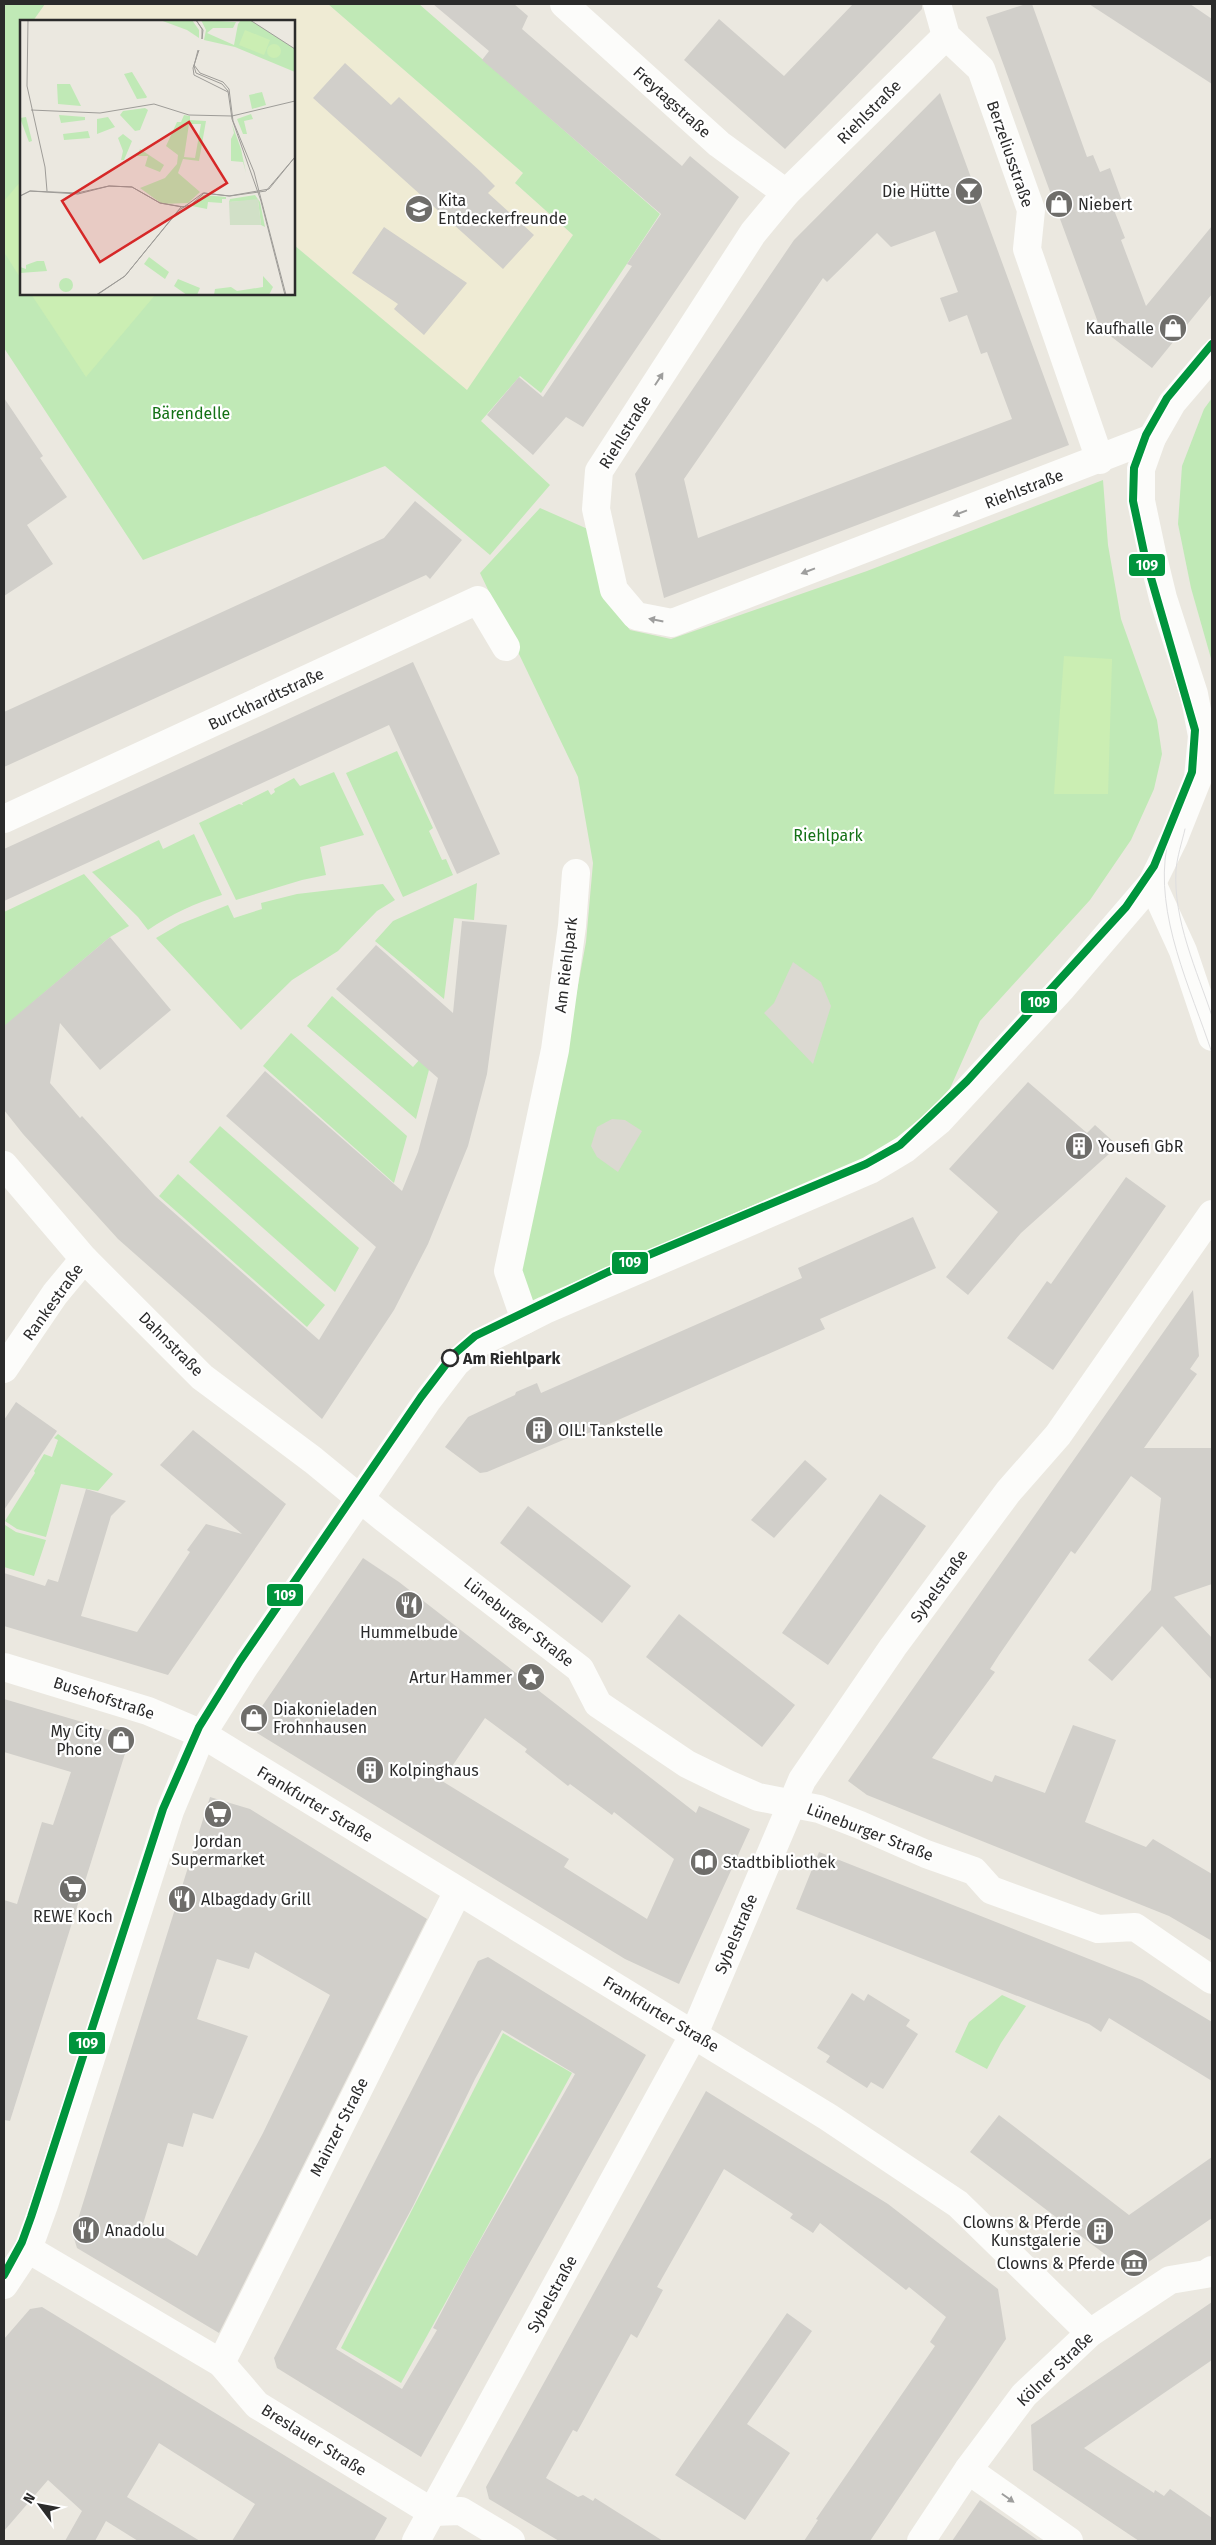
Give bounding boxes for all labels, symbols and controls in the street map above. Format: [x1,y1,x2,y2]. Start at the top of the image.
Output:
inset map [20,20,295,295]
street label: Freytagstraße [629,62,715,142]
street label: Riehlstraße [833,76,905,148]
street label: Berzeliusstraße [983,98,1037,210]
bar icon: Die Hütte [954,176,984,206]
place label: Die Hütte [882,182,950,201]
shop icon: Niebert [1044,189,1074,219]
place label: Kita Entdeckerfreunde [438,191,567,228]
school or university icon: Kita Entdeckerfreunde [404,194,434,224]
place label: Niebert [1078,195,1133,214]
shop icon: Kaufhalle [1158,313,1188,343]
place label: Kaufhalle [1085,319,1154,338]
one-way arrow [654,372,664,385]
street label: Riehlstraße [595,392,655,472]
park label: Bärendelle [152,404,230,423]
street label: Riehlstraße [982,465,1066,513]
one-way arrow [953,510,968,517]
line badge: 109 [1128,553,1166,577]
text: 109 [1136,557,1158,574]
one-way arrow [801,568,816,575]
one-way arrow [647,615,663,623]
street label: Burckhardtstraße [205,664,327,734]
park label: Riehlpark [793,826,863,845]
street label: Am Riehlpark [551,915,581,1014]
line badge: 109 [1020,990,1058,1014]
text: 109 [1028,994,1050,1011]
building icon: Yousefi GbR [1064,1131,1094,1161]
place label: Yousefi GbR [1098,1137,1184,1156]
line badge: 109 [611,1251,649,1275]
text: 109 [619,1254,641,1271]
street label: Rankestraße [19,1260,87,1344]
street label: Dahnstraße [135,1308,207,1380]
marker: Am Riehlpark [441,1349,459,1367]
place label: Am Riehlpark [462,1349,561,1368]
building icon: OIL! Tankstelle [524,1415,554,1445]
place label: OIL! Tankstelle [558,1421,663,1440]
street label: Sybelstraße [906,1546,972,1626]
street label: Lüneburger Straße [460,1573,578,1671]
line badge: 109 [266,1583,304,1607]
text: 109 [274,1587,296,1604]
restaurant icon: Hummelbude [394,1590,424,1620]
place label: Hummelbude [360,1623,458,1642]
place icon: Artur Hammer [516,1662,546,1692]
place label: Artur Hammer [409,1668,513,1687]
street label: Busehofstraße [51,1673,157,1723]
place label: Diakonieladen Frohnhausen [273,1700,378,1737]
shop icon: Diakonieladen Frohnhausen [239,1703,269,1733]
place label: My City Phone [50,1722,102,1759]
shop icon: My City Phone [106,1725,136,1755]
building icon: Kolpinghaus [355,1755,385,1785]
place label: Kolpinghaus [389,1761,479,1780]
street label: Frankfurter Straße [254,1762,376,1846]
supermarket icon: Jordan Supermarket [203,1799,233,1829]
street label: Lüneburger Straße [804,1799,936,1865]
place label: Jordan Supermarket [171,1832,265,1869]
library icon: Stadtbibliothek [689,1847,719,1877]
place label: Stadtbibliothek [723,1853,836,1872]
supermarket icon: REWE Koch [58,1874,88,1904]
restaurant icon: Albagdady Grill [167,1884,197,1914]
place label: Albagdady Grill [201,1890,311,1909]
street label: Sybelstraße [711,1891,761,1977]
place label: REWE Koch [33,1907,113,1926]
street label: Frankfurter Straße [600,1972,722,2056]
line badge: 109 [68,2031,106,2055]
text: 109 [76,2035,98,2052]
street label: Mainzer Straße [306,2075,372,2179]
place label: Clowns & Pferde Kunstgalerie [963,2213,1081,2250]
restaurant icon: Anadolu [71,2215,101,2245]
building icon: Clowns & Pferde Kunstgalerie [1085,2216,1115,2246]
place label: Anadolu [105,2221,165,2240]
museum icon: Clowns & Pferde [1119,2248,1149,2278]
street label: Sybelstraße [523,2252,581,2336]
place label: Clowns & Pferde [997,2254,1115,2273]
street label: Kölner Straße [1013,2328,1097,2410]
street label: Breslauer Straße [258,2400,370,2480]
north arrow [15,2480,65,2530]
text: N [20,2490,39,2507]
one-way arrow [1001,2493,1014,2503]

